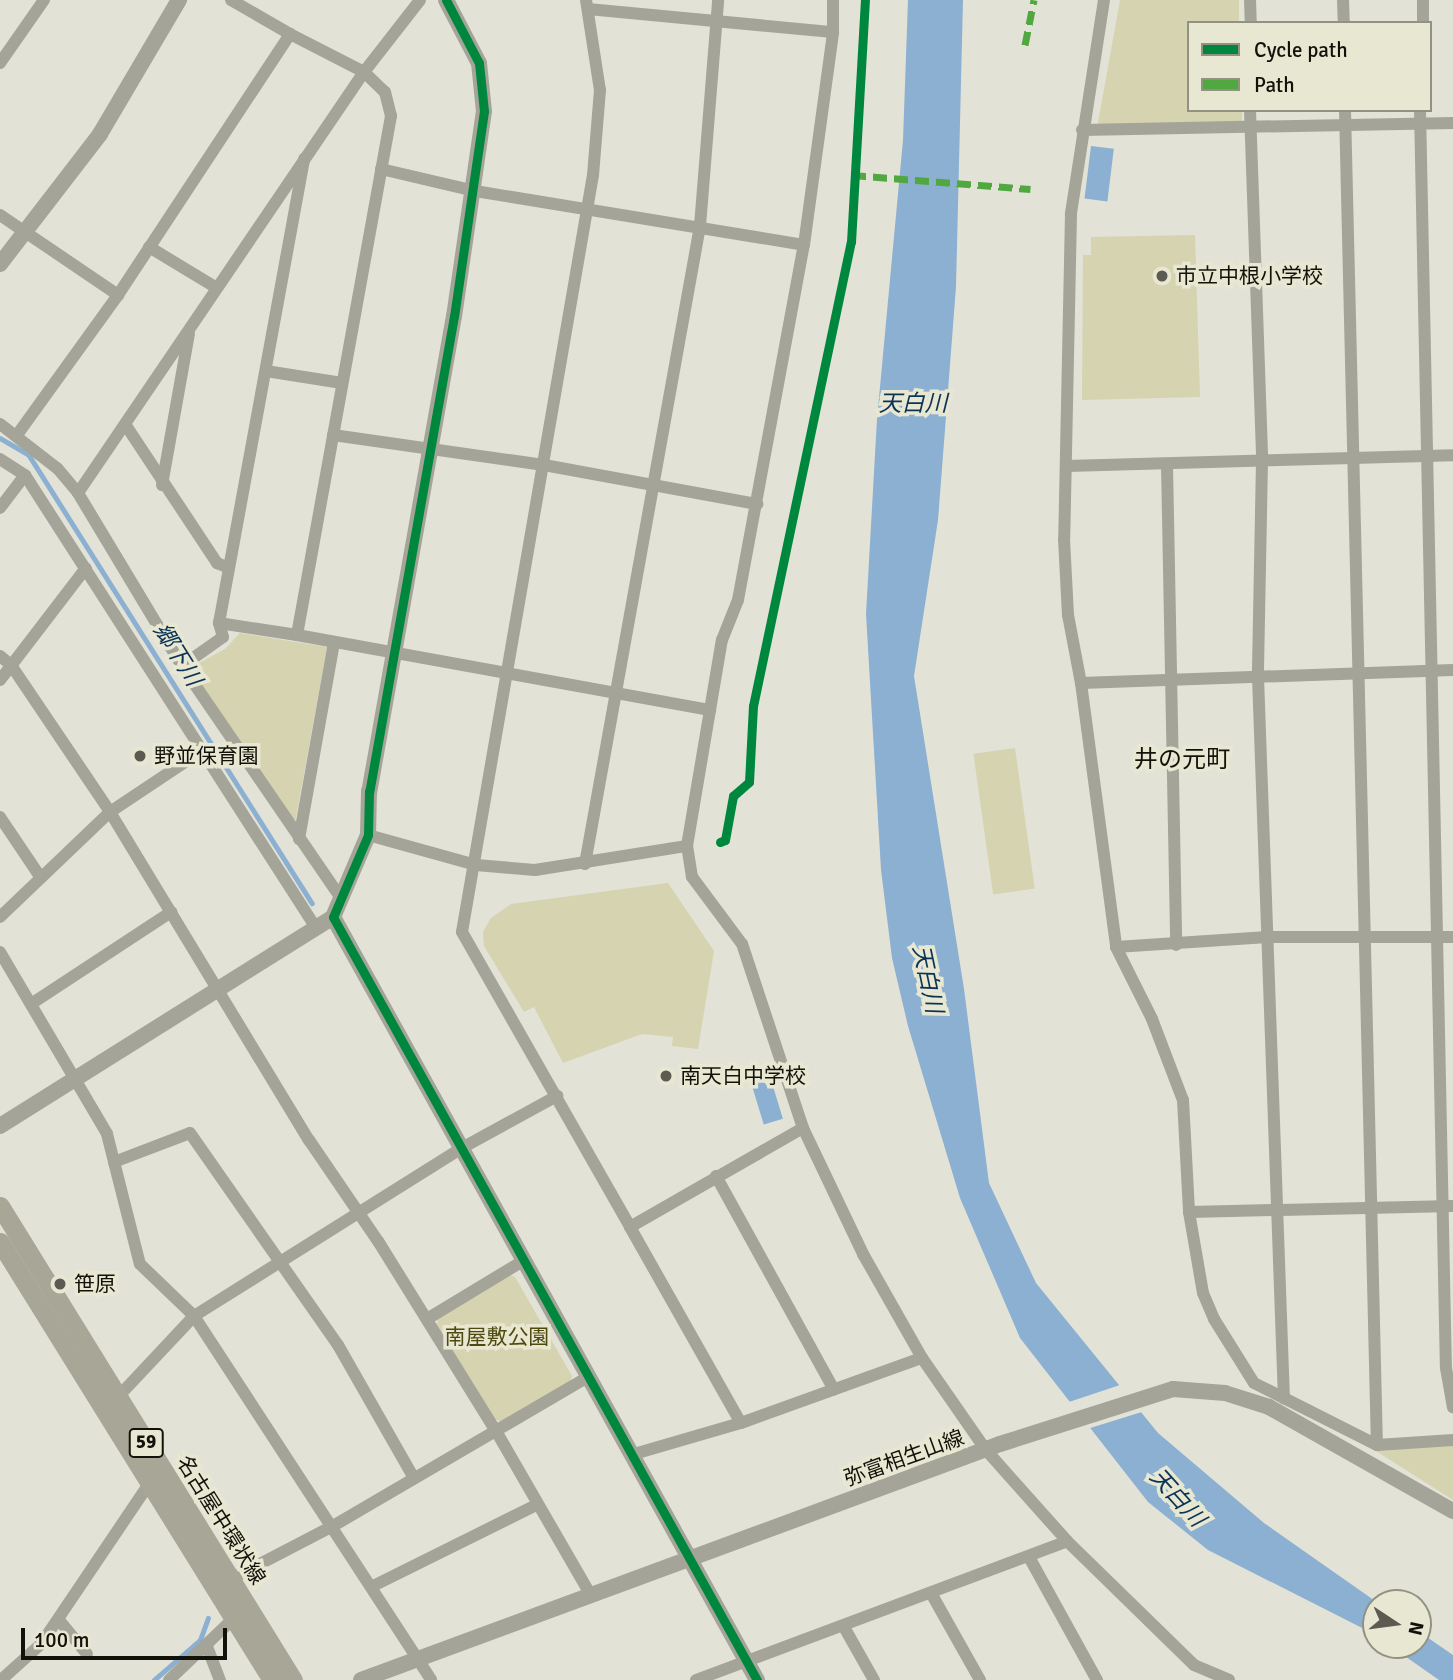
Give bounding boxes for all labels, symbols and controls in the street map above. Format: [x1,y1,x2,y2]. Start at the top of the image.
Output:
legend [1187,21,1432,112]
text: Cycle path [1254,37,1348,63]
text: Path [1254,72,1295,98]
place label: 市立中根小学校 [1176,263,1323,289]
marker: 市立中根小学校 [1154,268,1170,284]
water label: 天白川 [879,390,947,418]
water label: 郷下川 [147,618,207,692]
place label: 野並保育園 [154,743,259,769]
district label: 井の元町 [1134,746,1230,774]
marker: 野並保育園 [132,748,148,764]
water label: 天白川 [906,942,948,1016]
place label: 南天白中学校 [680,1063,806,1089]
marker: 南天白中学校 [658,1068,674,1084]
place label: 笹原 [74,1271,116,1297]
marker: 笹原 [52,1276,68,1292]
park label: 南屋敷公園 [445,1324,549,1350]
street label: 弥富相生山線 [840,1425,968,1491]
road number: 59 [128,1428,164,1458]
street label: 名古屋中環状線 [171,1451,271,1589]
water label: 天白川 [1144,1463,1210,1533]
north arrow [1362,1589,1432,1659]
scale bar [24,1614,231,1658]
text: N [1402,1619,1429,1637]
text: 100 m [34,1627,89,1653]

